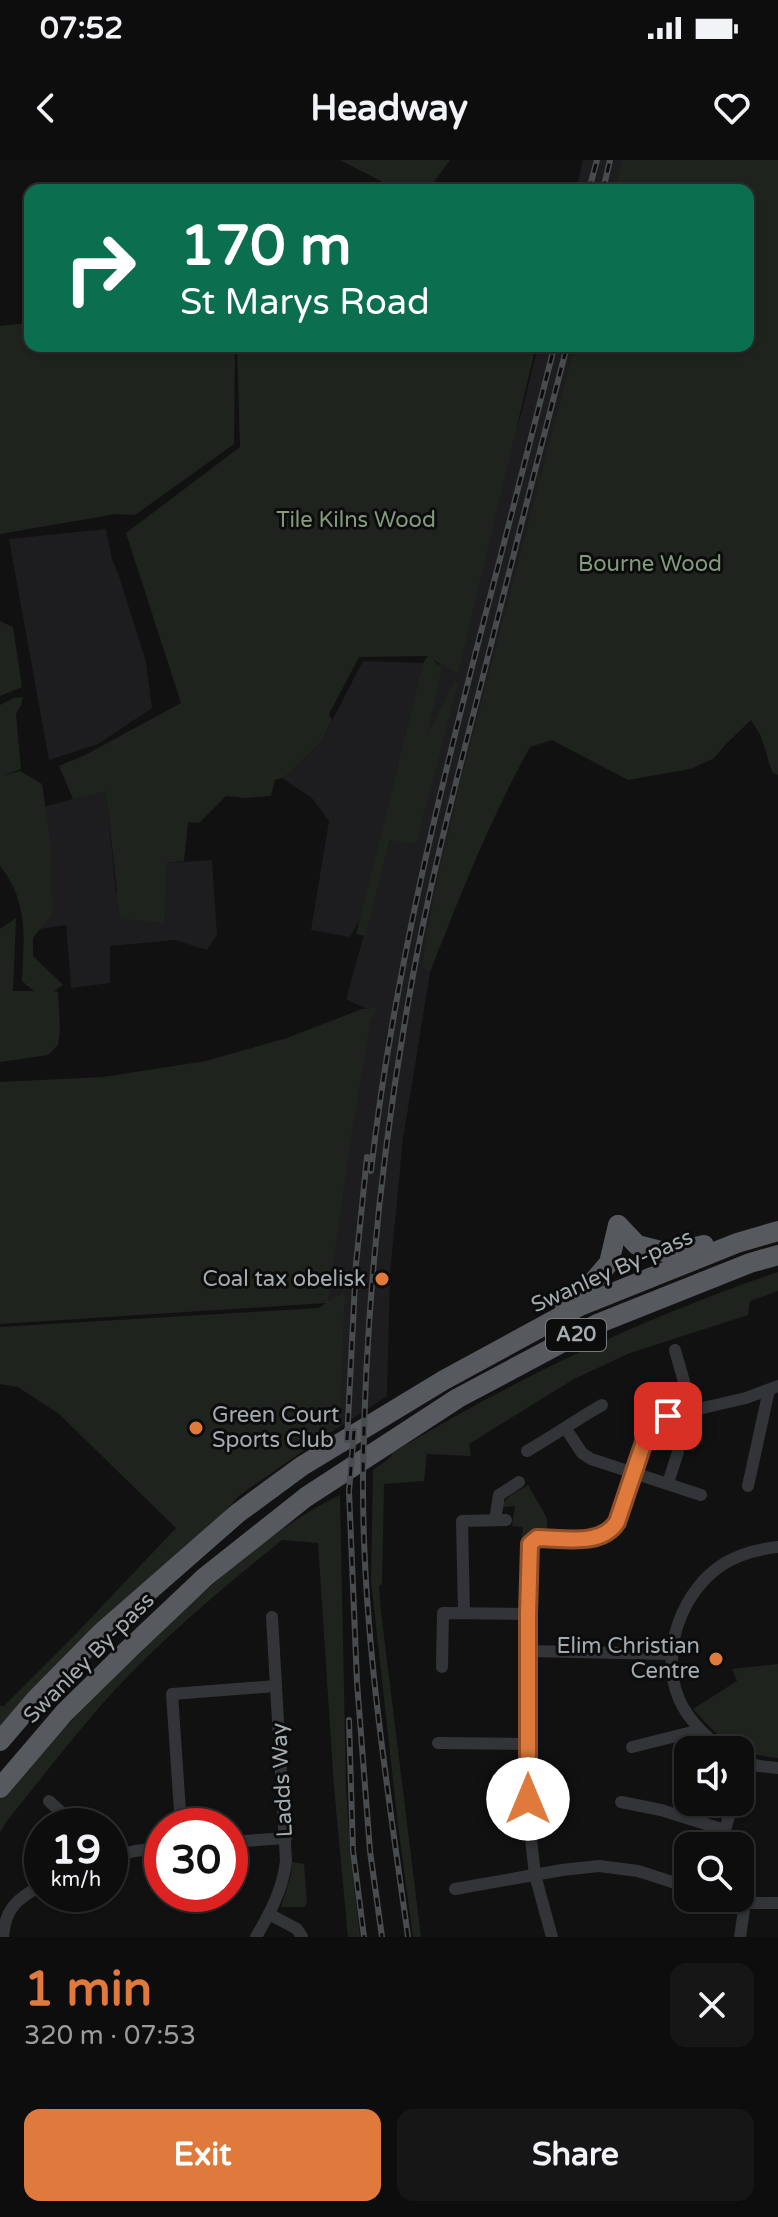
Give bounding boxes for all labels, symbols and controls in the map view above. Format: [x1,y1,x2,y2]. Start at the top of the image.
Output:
text: 07:52 [40,10,123,47]
icon: back [24,86,68,130]
icon: heart [710,86,754,130]
text: Headway [310,87,468,130]
text: 170 m [180,213,351,280]
icon: right [48,216,152,320]
text: St Marys Road [180,281,430,324]
park label: Tile Kilns Wood [276,507,436,533]
park label: Bourne Wood [578,551,722,577]
street label: Swanley By-pass [527,1224,697,1318]
place label: Coal tax obelisk [203,1266,366,1292]
marker: Coal tax obelisk [373,1270,391,1288]
road number: A20 [546,1319,606,1351]
pin [634,1382,702,1450]
icon: arrive [646,1394,690,1438]
place label: Green Court Sports Club [212,1402,339,1453]
marker: Green Court Sports Club [187,1419,205,1437]
street label: Swanley By-pass [18,1587,160,1729]
place label: Elim Christian Centre [556,1633,700,1684]
marker: Elim Christian Centre [707,1650,725,1668]
street label: Ladds Way [266,1722,298,1838]
map controls [674,1736,754,1912]
button: sound [674,1736,754,1816]
position arrow [486,1757,570,1841]
speed limit sign: 30 [144,1808,248,1912]
text: 19 [51,1826,101,1874]
button: search [674,1832,754,1912]
text: km/h [51,1868,101,1892]
text: 1 min [24,1961,152,2019]
button: close [670,1963,754,2047]
text: 320 m · 07:53 [24,2020,196,2051]
button: Exit [24,2109,381,2201]
button: Share [397,2109,754,2201]

